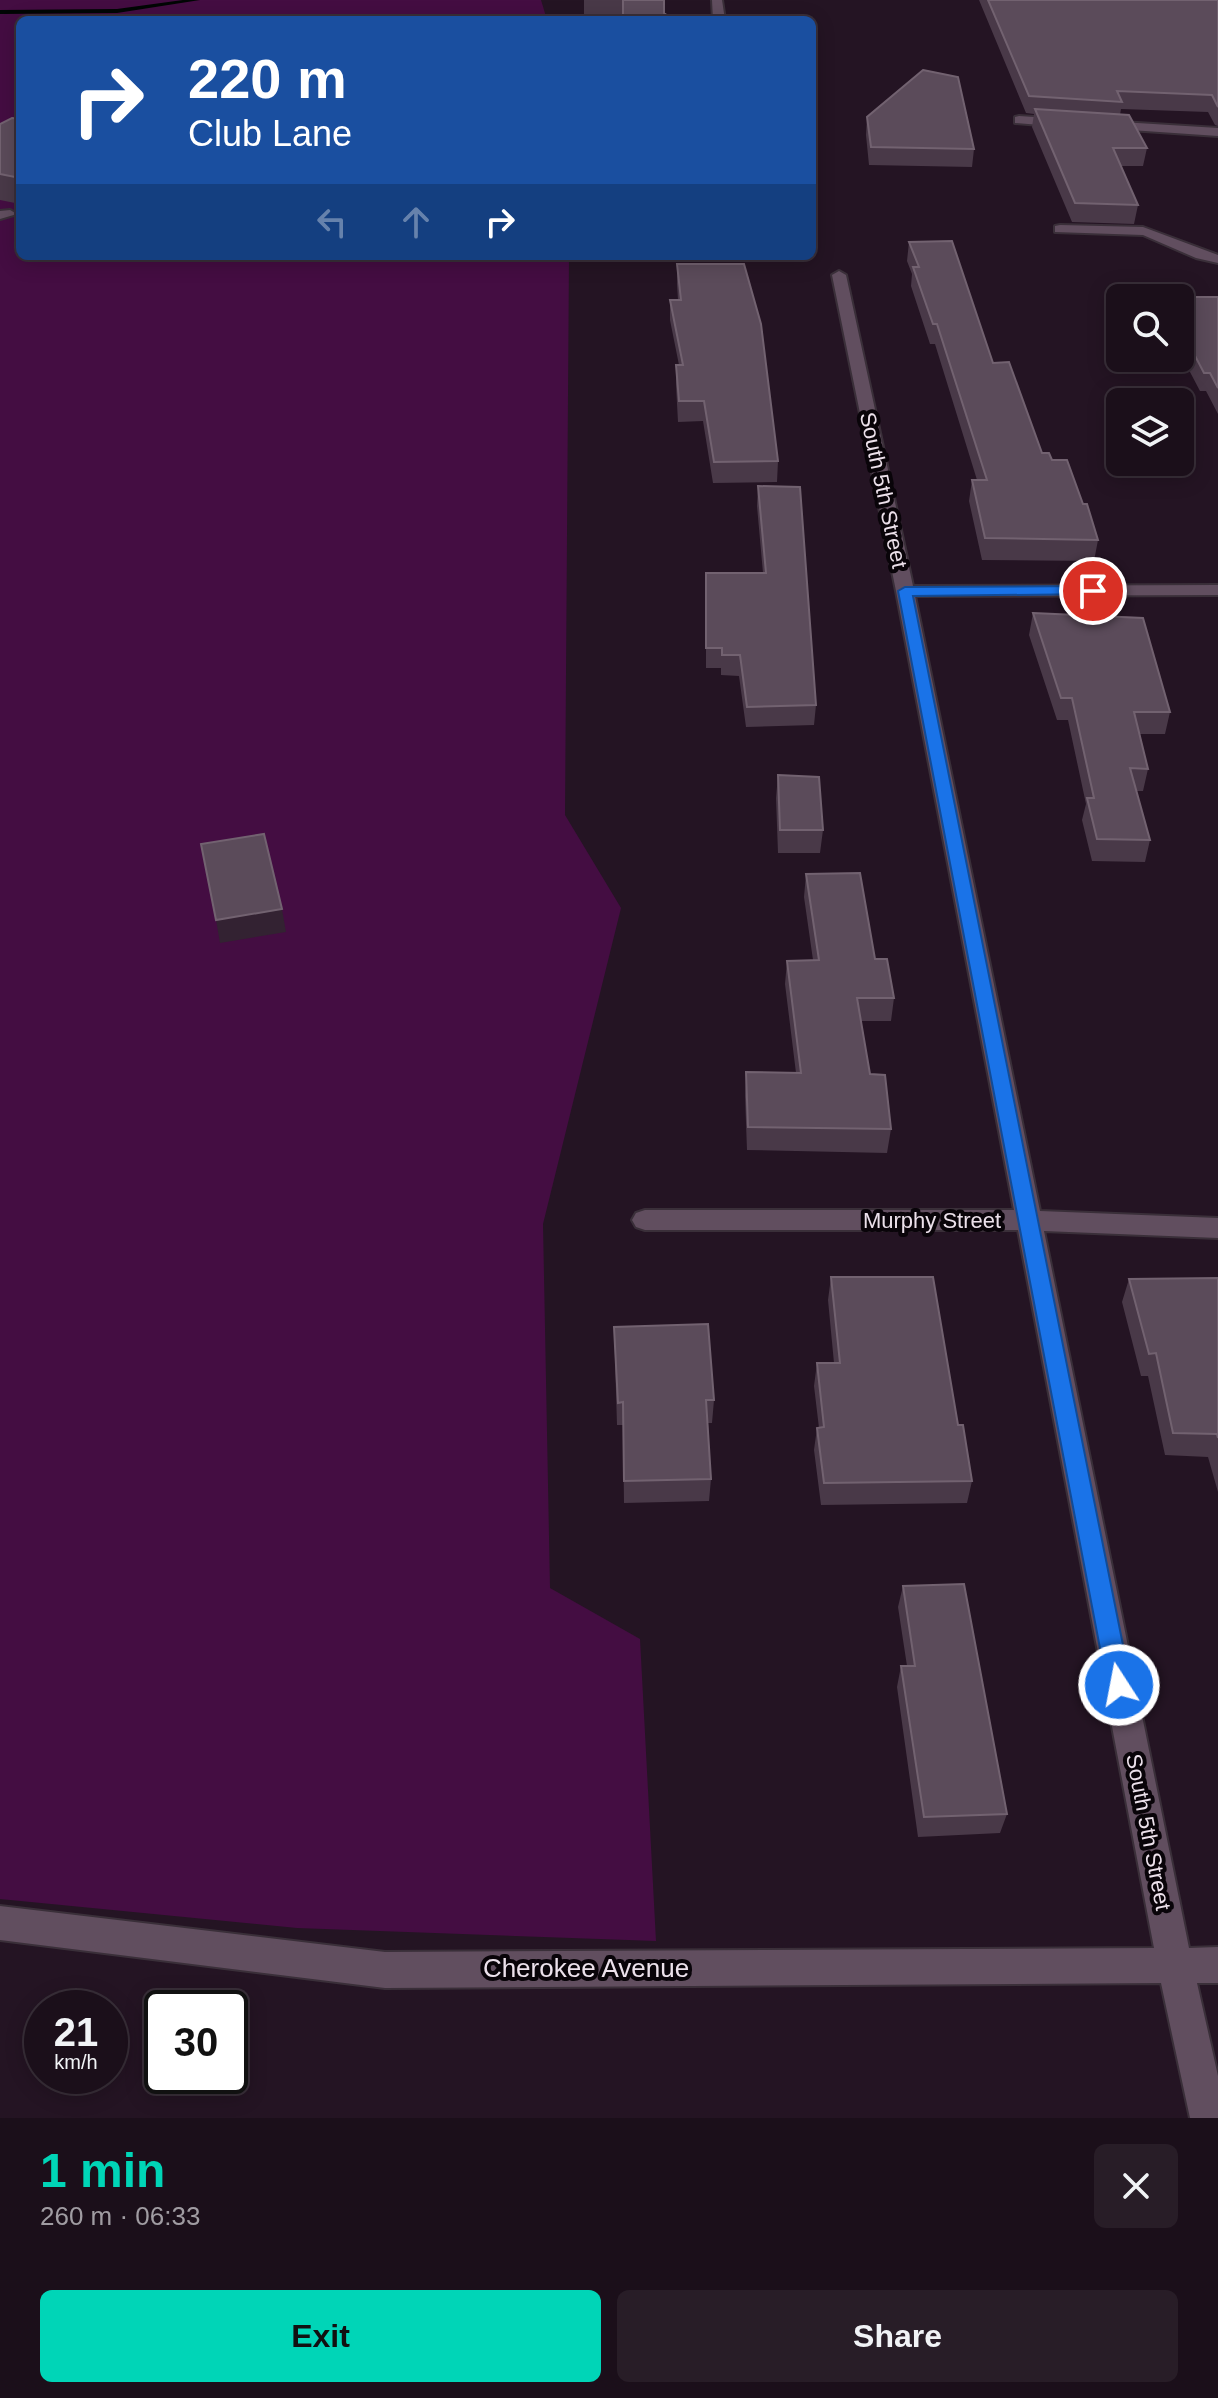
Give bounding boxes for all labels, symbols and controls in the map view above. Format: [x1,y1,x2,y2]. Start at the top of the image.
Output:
text: 220 m [188,47,347,110]
icon: right [56,48,160,152]
text: Club Lane [188,113,352,154]
icon: left [310,200,354,244]
icon: ahead [394,200,438,244]
icon: right [478,200,522,244]
map controls [1106,284,1194,476]
button: search [1106,284,1194,372]
button: layers [1106,388,1194,476]
street label: South 5th Street [855,410,912,570]
pin [1059,557,1127,625]
icon: arrive [1071,569,1115,613]
street label: Murphy Street [863,1208,1001,1233]
position arrow [1077,1643,1161,1727]
street label: South 5th Street [1121,1752,1176,1913]
street label: Cherokee Avenue [483,1953,689,1983]
speed limit sign: 30 [144,1990,248,2094]
text: 21 [54,2010,98,2054]
text: km/h [54,2051,98,2073]
text: 1 min [40,2144,165,2197]
button: close [1094,2144,1178,2228]
text: 260 m · 06:33 [40,2201,200,2231]
button: Exit [40,2290,601,2382]
button: Share [617,2290,1178,2382]

